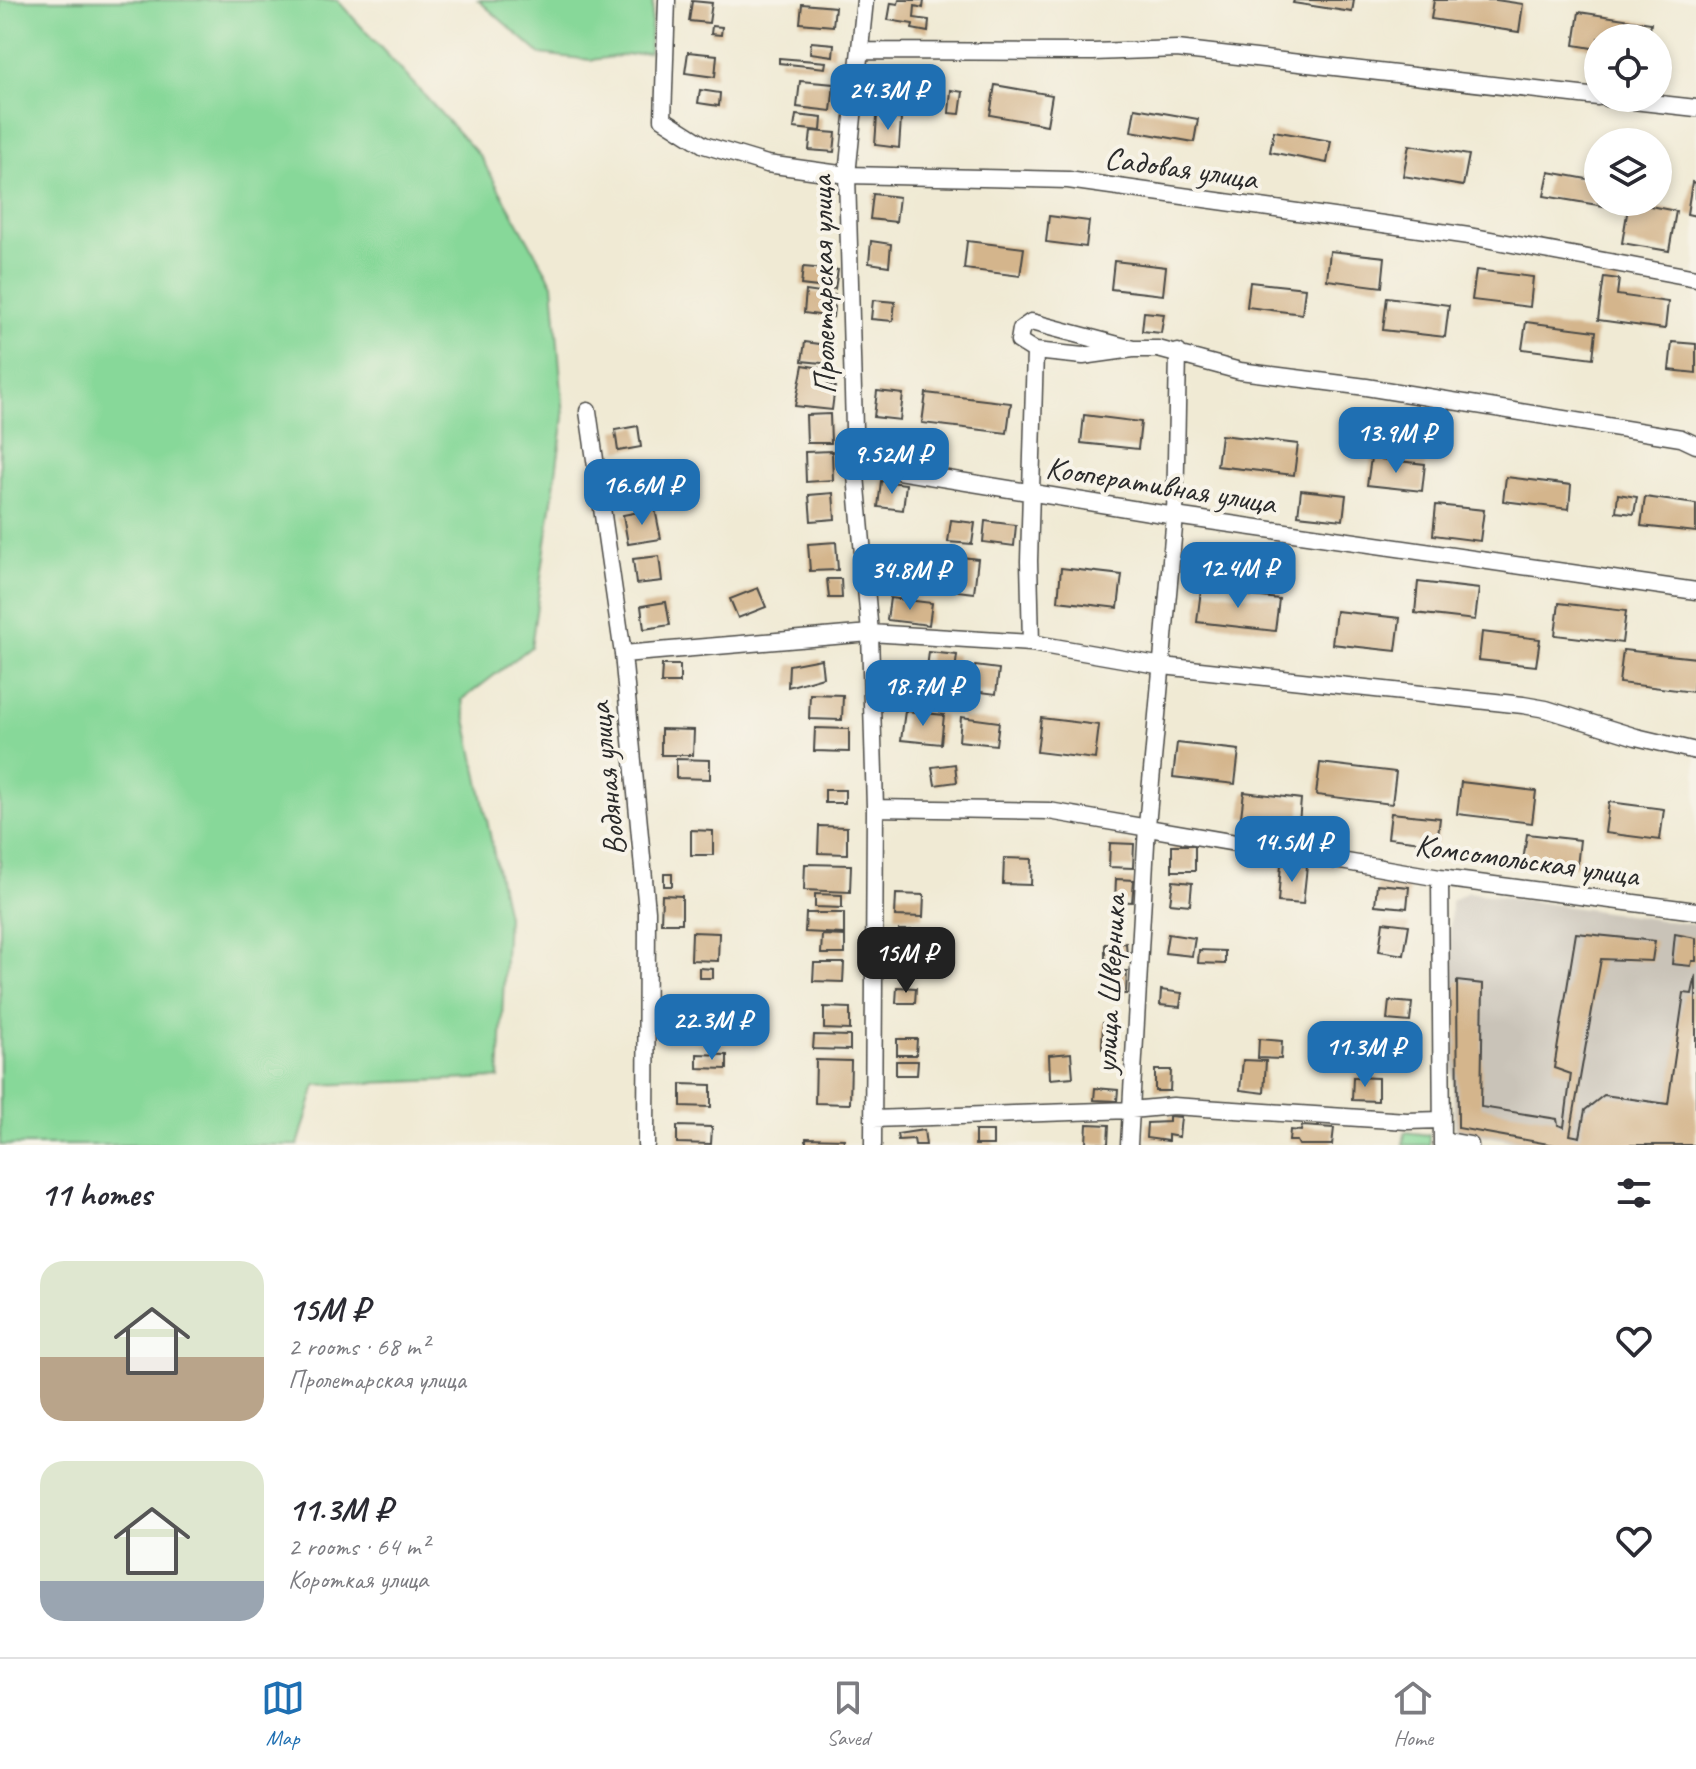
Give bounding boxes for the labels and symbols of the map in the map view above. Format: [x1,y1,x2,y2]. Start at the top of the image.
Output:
pin: 24.3M ₽ [814,64,962,132]
street label: Садовая улица [1102,137,1262,199]
street label: Пролетарская улица [801,173,845,395]
pin: 13.9M ₽ [1322,407,1470,475]
pin: 9.52M ₽ [818,428,966,496]
street label: Кооперативная улица [1043,447,1281,524]
pin: 16.6M ₽ [568,459,716,527]
pin: 12.4M ₽ [1164,542,1312,610]
pin: 34.8M ₽ [836,544,984,612]
pin: 18.7M ₽ [849,660,997,728]
street label: Водяная улица [578,698,635,858]
pin: 14.5M ₽ [1218,816,1366,884]
street label: Комсомольская улица [1413,824,1644,896]
street label: улица Шверника [1085,891,1135,1077]
pin: 15M ₽ [850,927,962,995]
pin: 22.3M ₽ [638,994,786,1062]
pin: 11.3M ₽ [1291,1021,1439,1089]

